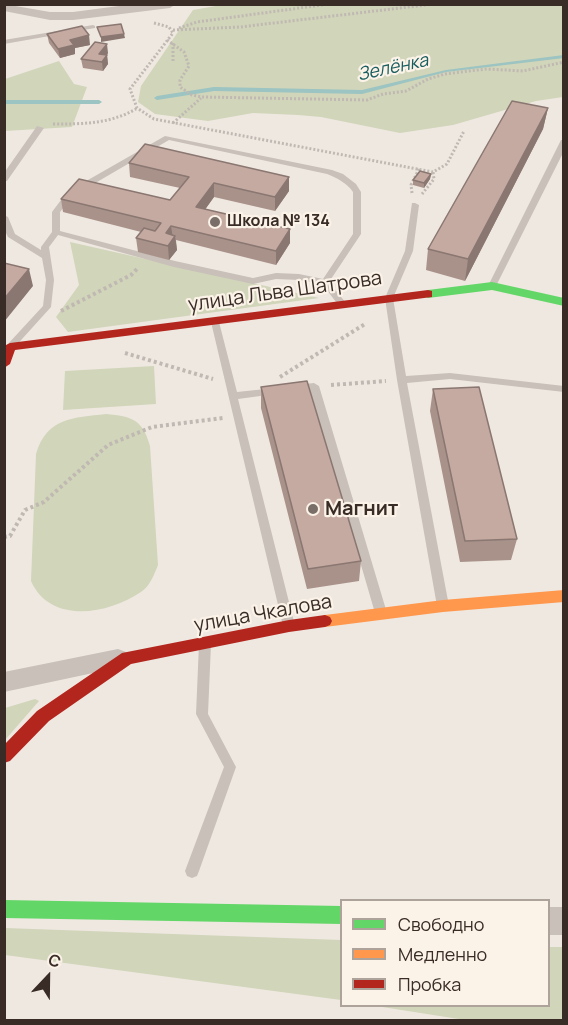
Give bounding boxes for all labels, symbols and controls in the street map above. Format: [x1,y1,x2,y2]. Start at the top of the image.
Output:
water label: Зелёнка [356,50,430,86]
place label: Школа № 134 [227,212,330,232]
marker: Школа № 134 [208,215,222,229]
street label: улица Льва Шатрова [187,267,383,317]
place label: Магнит [325,497,398,521]
marker: Магнит [306,502,320,516]
street label: улица Чкалова [192,590,334,638]
legend [340,899,550,1007]
text: Свободно [398,912,484,936]
text: Медленно [398,942,487,966]
north arrow [18,947,78,1007]
text: С [45,948,64,973]
text: Пробка [398,972,461,996]

